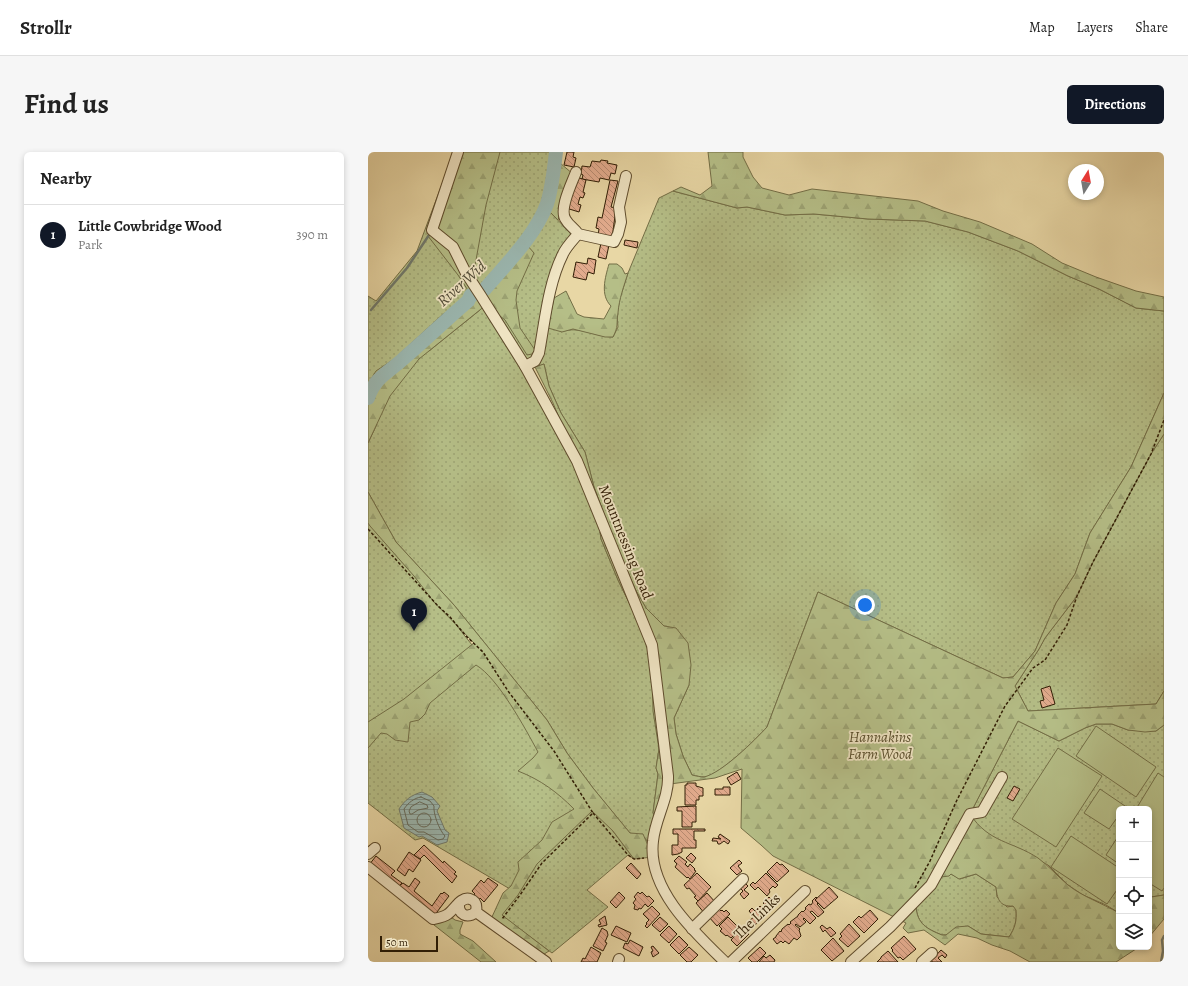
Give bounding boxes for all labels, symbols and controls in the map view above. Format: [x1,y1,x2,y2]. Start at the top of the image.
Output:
text: Strollr [20,15,72,41]
text: Map [1029,18,1055,37]
text: Layers [1077,18,1113,37]
text: Share [1135,18,1168,37]
text: Find us [24,85,109,123]
button: Directions [1067,85,1164,124]
north arrow [1068,164,1104,200]
text: Nearby [40,167,91,190]
text: Little Cowbridge Wood [78,216,222,236]
text: 1 [51,226,55,243]
text: 390 m [296,226,328,243]
text: Park [78,236,102,253]
water label: River Wid [432,255,491,312]
street label: Mountnessing Road [594,482,659,603]
your location [855,595,875,615]
pin: 1 [401,598,427,631]
park label: Hannakins Farm Wood [848,727,912,764]
map controls [1116,806,1152,950]
button: + [1116,806,1152,842]
button: − [1116,842,1152,878]
button: locate [1116,878,1152,914]
street label: The Links [729,889,785,943]
button: layers [1116,914,1152,950]
scale bar [380,934,438,953]
text: 50 m [386,935,408,950]

